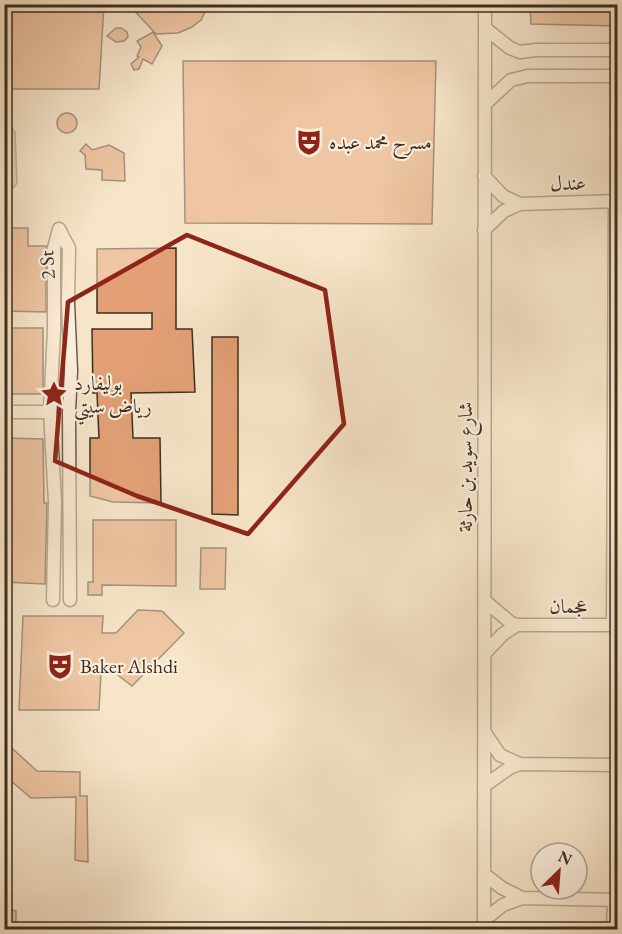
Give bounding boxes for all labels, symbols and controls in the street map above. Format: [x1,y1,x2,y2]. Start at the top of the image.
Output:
theatre icon: مسرح محمد عبده [294,127,324,157]
place label: مسرح محمد عبده [329,129,432,160]
street label: عندل [550,169,586,197]
street label: 2 St [33,249,61,280]
place label: بوليفارد رياض سيتي [74,370,152,425]
place icon: بوليفارد رياض سيتي [39,379,69,409]
street label: شارع سويد بن حارثة [452,402,483,532]
street label: عجمان [549,593,587,619]
theatre icon: Baker Alshdi [45,651,75,681]
place label: Baker Alshdi [80,653,178,679]
north arrow [529,841,589,901]
text: N [555,846,575,870]

